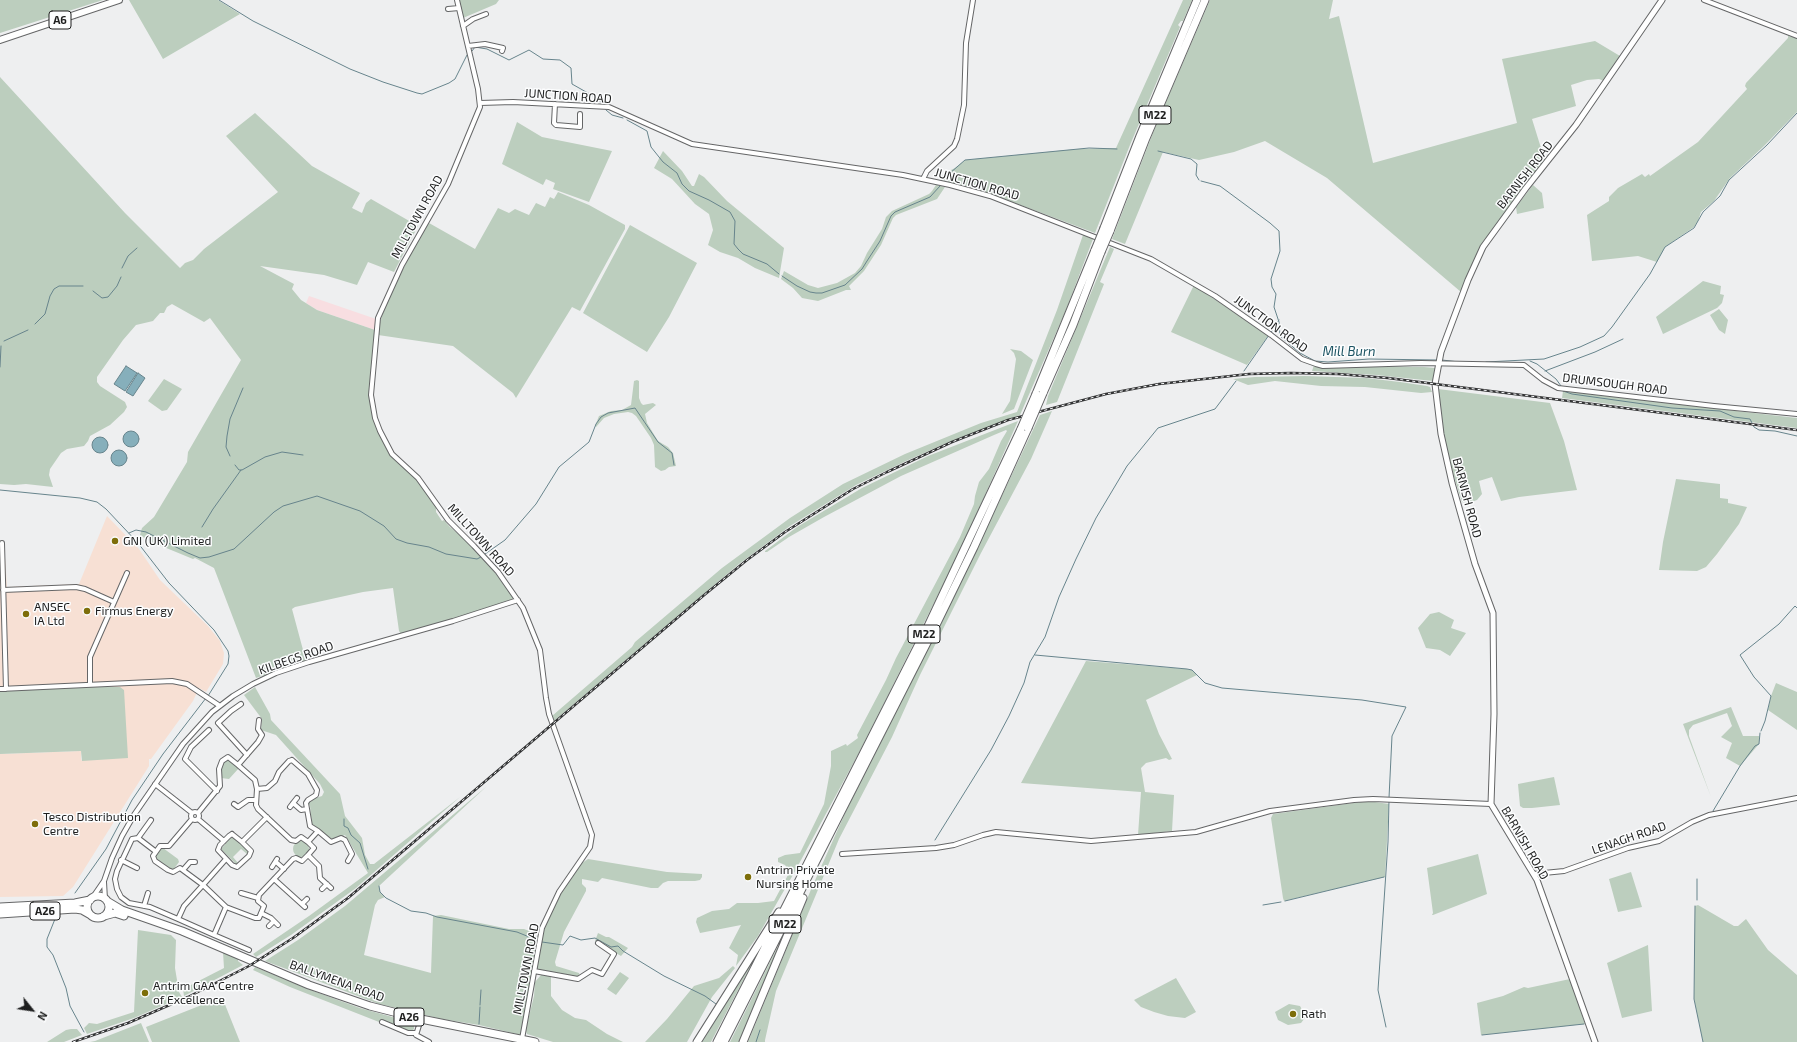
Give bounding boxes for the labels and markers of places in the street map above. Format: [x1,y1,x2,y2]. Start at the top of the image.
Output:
place label: GNI (UK) Limited [123,534,211,548]
marker: GNI (UK) Limited [110,536,120,546]
place label: ANSEC IA Ltd [34,600,70,628]
place label: Firmus Energy [95,604,173,618]
marker: Firmus Energy [82,606,92,616]
marker: ANSEC IA Ltd [21,609,31,619]
place label: Tesco Distribution Centre [43,810,141,838]
marker: Tesco Distribution Centre [30,819,40,829]
place label: Antrim Private Nursing Home [756,863,835,891]
marker: Antrim Private Nursing Home [743,872,753,882]
place label: Antrim GAA Centre of Excellence [153,979,254,1007]
marker: Antrim GAA Centre of Excellence [140,988,150,998]
place label: Rath [1301,1007,1327,1021]
marker: Rath [1288,1009,1298,1019]

